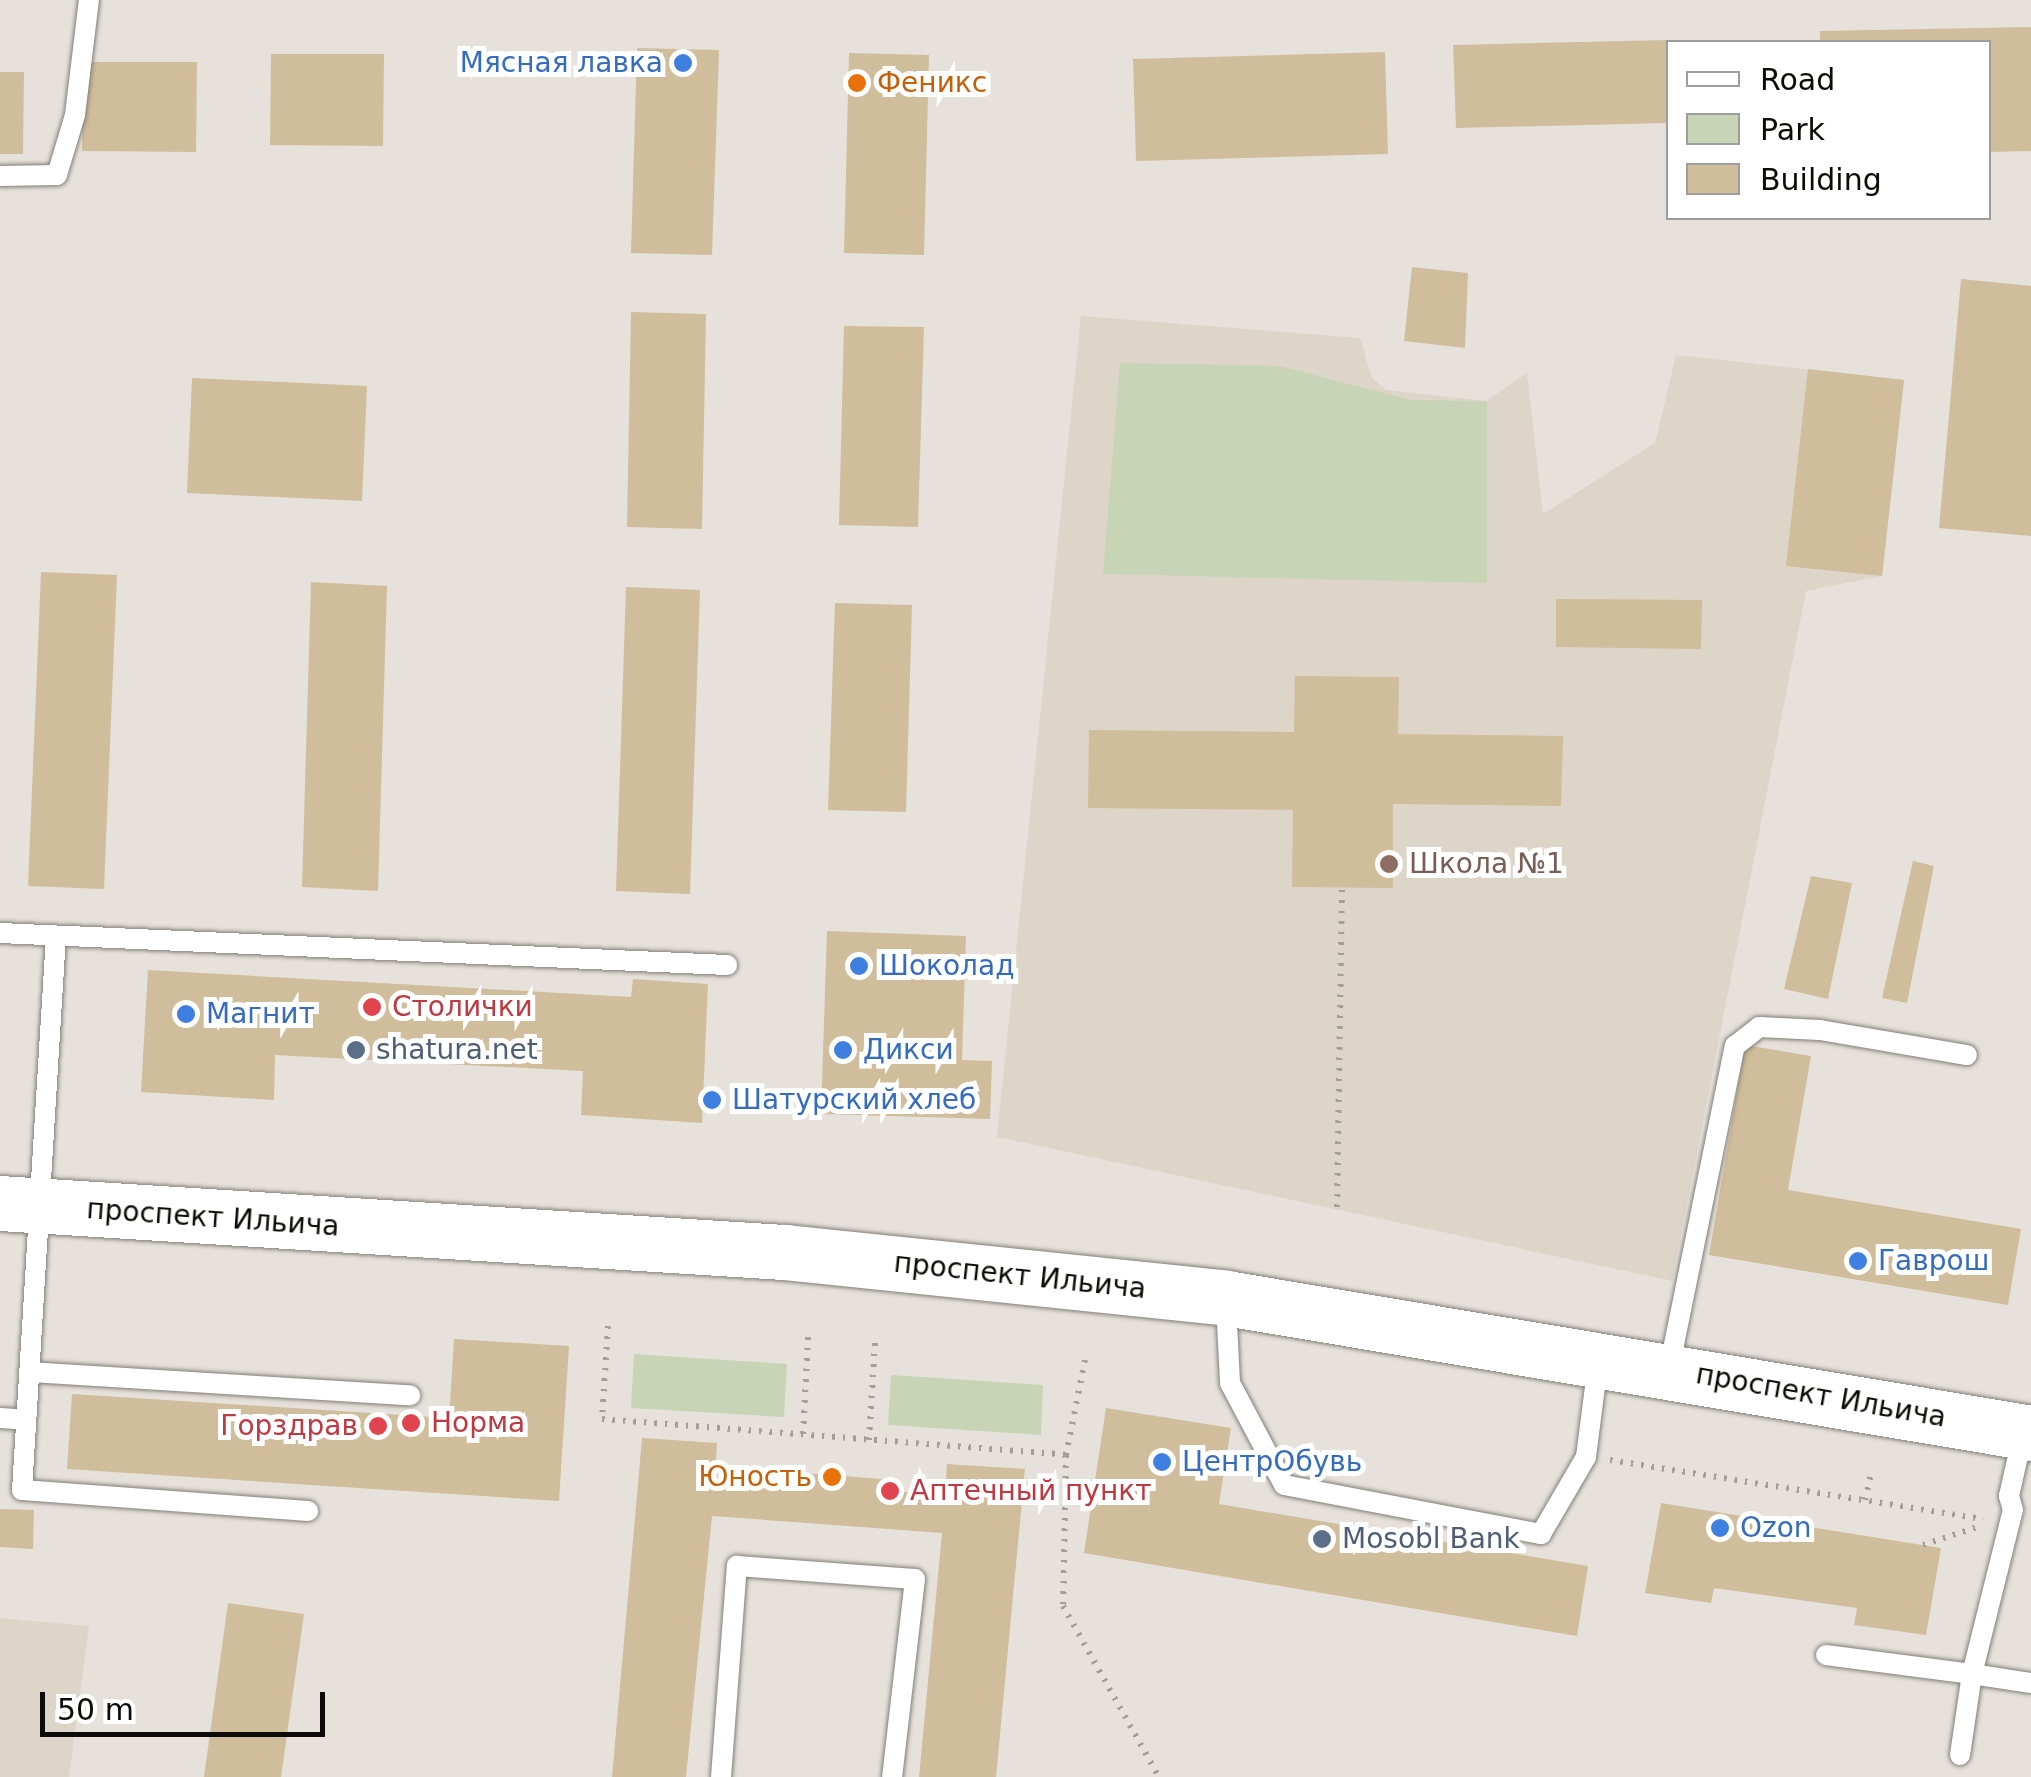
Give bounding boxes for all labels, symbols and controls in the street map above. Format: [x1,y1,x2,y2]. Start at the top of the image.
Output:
legend [1666,40,1991,220]
place label: Мясная лавка [460,46,663,80]
marker: Мясная лавка [672,52,694,74]
text: Road [1760,62,1835,97]
place label: Феникс [877,66,987,100]
marker: Феникс [846,72,868,94]
text: Park [1760,112,1825,147]
text: Building [1760,162,1882,197]
place label: Школа №1 [1409,847,1564,881]
marker: Школа №1 [1378,853,1400,875]
place label: Шоколад [879,949,1015,983]
marker: Шоколад [848,955,870,977]
place label: Столички [392,990,533,1024]
marker: Столички [361,996,383,1018]
place label: Магнит [206,997,315,1031]
marker: Магнит [175,1003,197,1025]
place label: shatura.net [376,1033,538,1067]
place label: Дикси [863,1033,954,1067]
marker: shatura.net [345,1039,367,1061]
marker: Дикси [832,1039,854,1061]
place label: Шатурский хлеб [732,1083,976,1117]
marker: Шатурский хлеб [701,1089,723,1111]
street label: проспект Ильича [85,1192,341,1244]
place label: Гаврош [1878,1244,1989,1278]
street label: проспект Ильича [892,1246,1148,1306]
marker: Гаврош [1847,1250,1869,1272]
street label: проспект Ильича [1693,1357,1949,1435]
place label: Норма [431,1406,525,1440]
place label: Горздрав [220,1409,358,1443]
marker: Норма [400,1412,422,1434]
marker: Горздрав [367,1415,389,1437]
place label: ЦентрОбувь [1182,1445,1362,1479]
marker: ЦентрОбувь [1151,1451,1173,1473]
place label: Юность [698,1460,812,1494]
marker: Юность [821,1466,843,1488]
place label: Аптечный пункт [910,1474,1151,1508]
marker: Аптечный пункт [879,1480,901,1502]
place label: Ozon [1740,1511,1812,1545]
marker: Ozon [1709,1517,1731,1539]
place label: Mosobl Bank [1342,1522,1520,1556]
marker: Mosobl Bank [1311,1528,1333,1550]
scale bar [45,1672,330,1734]
text: 50 m [57,1692,134,1727]

